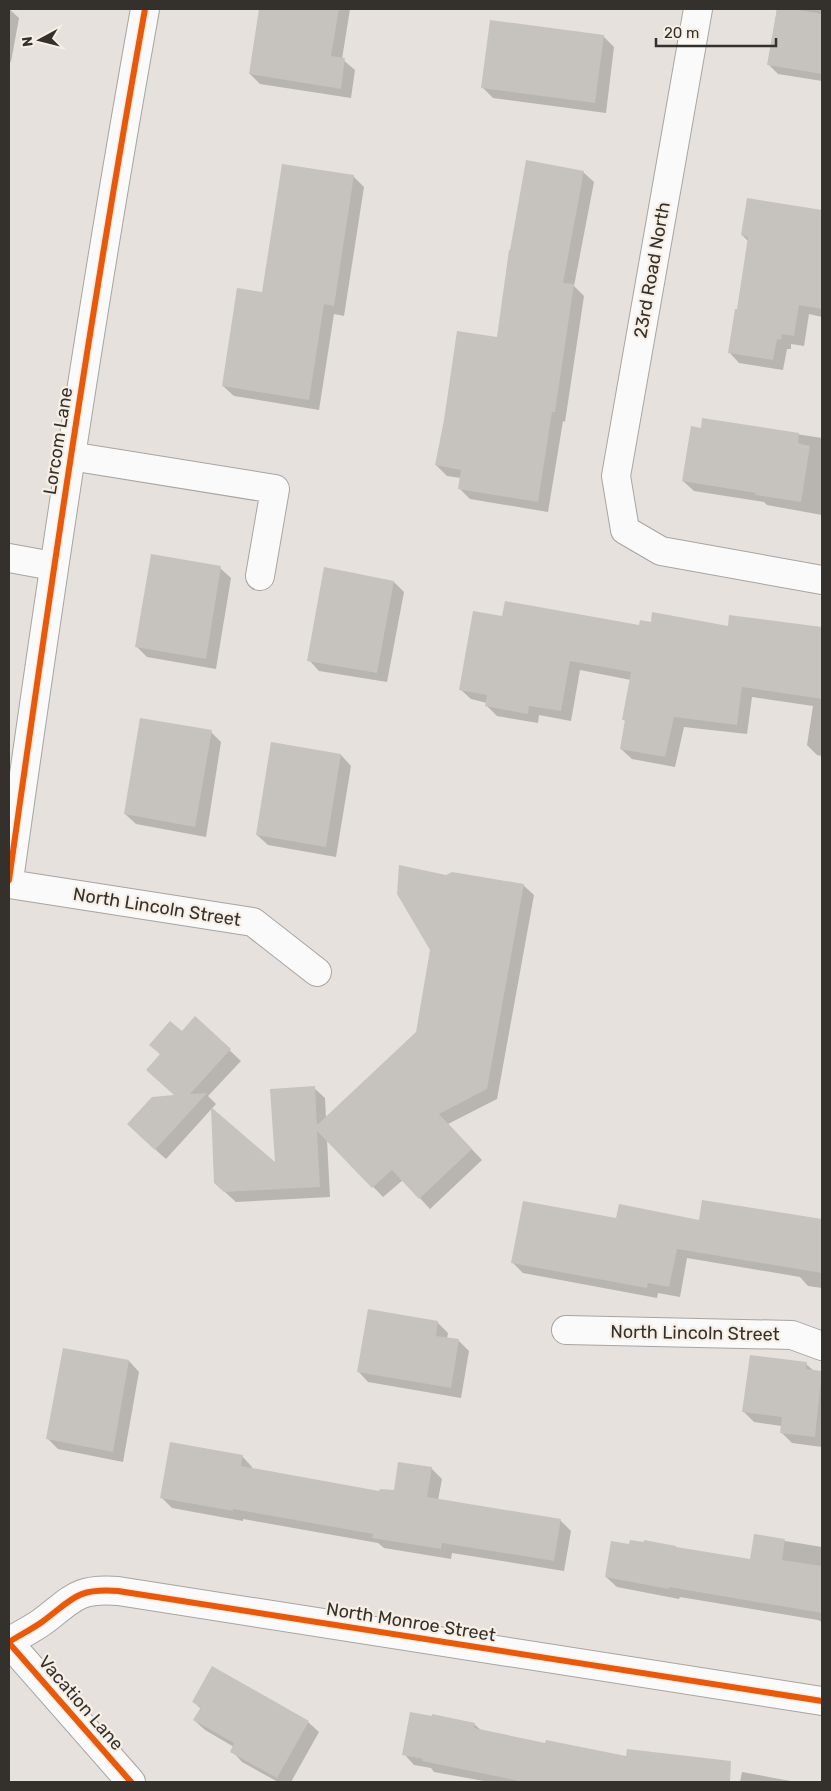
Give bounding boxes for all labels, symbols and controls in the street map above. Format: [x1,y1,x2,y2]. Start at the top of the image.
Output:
north arrow [15,15,65,65]
scale bar [656,15,776,47]
text: 20 m [664,24,699,42]
text: N [19,35,37,48]
street label: 23rd Road North [629,200,675,340]
street label: Lorcom Lane [39,386,77,496]
street label: North Lincoln Street [72,883,242,931]
street label: North Lincoln Street [610,1321,780,1345]
street label: North Monroe Street [325,1598,497,1646]
street label: Vacation Lane [34,1651,128,1755]

